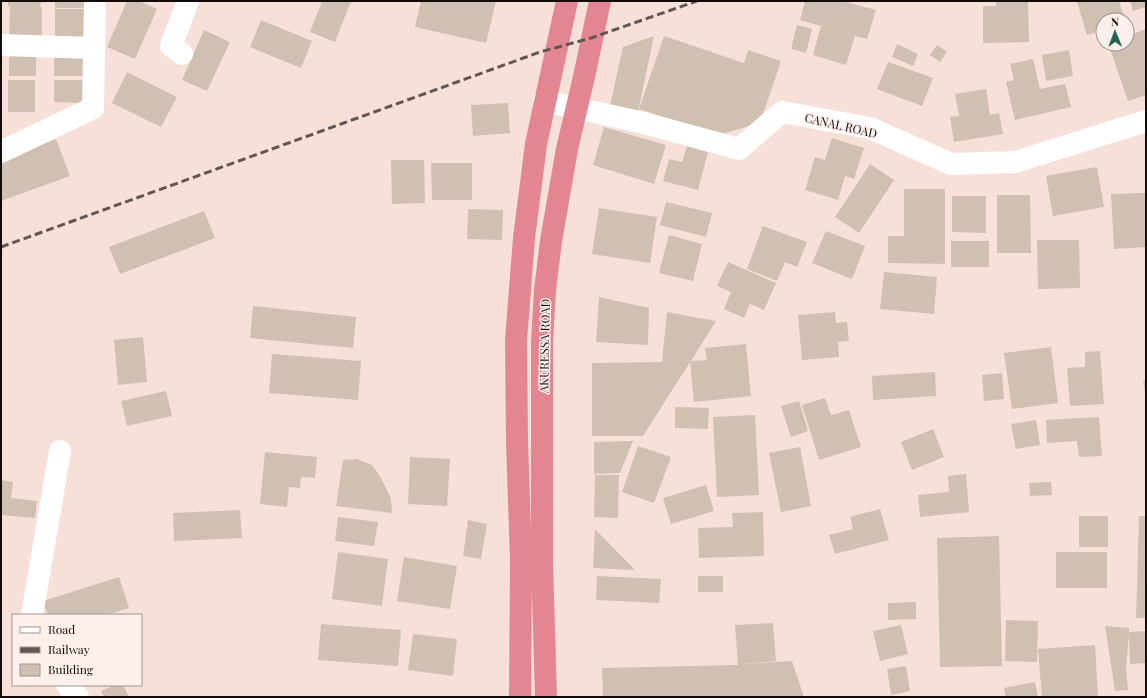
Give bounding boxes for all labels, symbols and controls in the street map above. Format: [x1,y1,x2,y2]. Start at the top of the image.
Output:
north arrow [1095,12,1135,52]
text: N [1111,14,1119,29]
street label: CANAL ROAD [803,109,879,141]
street label: AKURESSA ROAD [535,298,553,394]
legend [12,614,142,686]
text: Road [48,621,75,637]
text: Railway [48,641,90,657]
text: Building [48,661,94,677]

